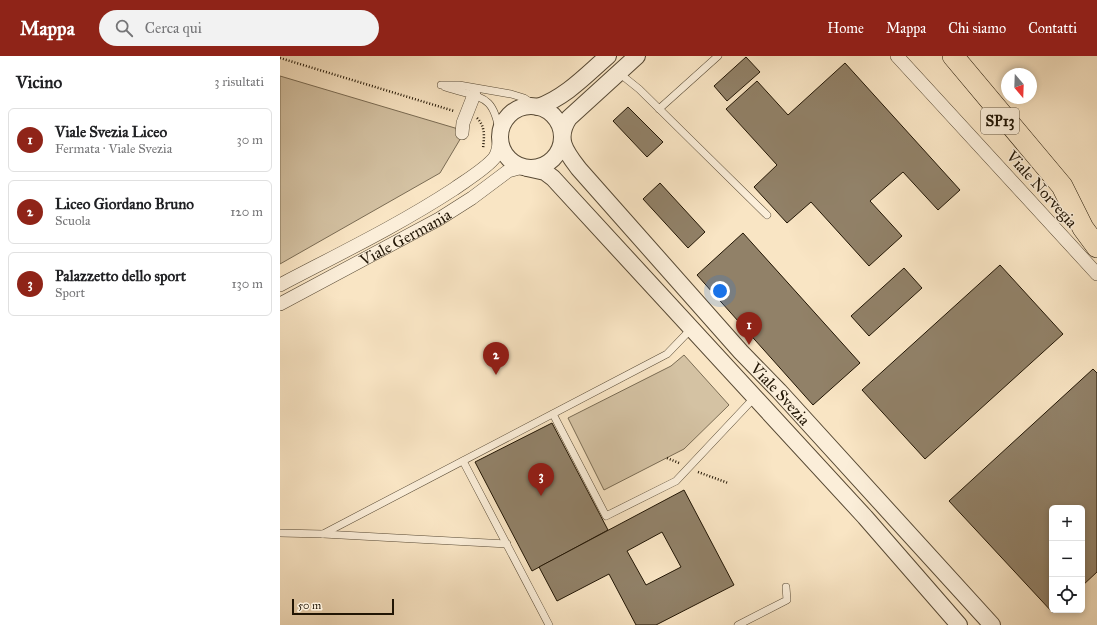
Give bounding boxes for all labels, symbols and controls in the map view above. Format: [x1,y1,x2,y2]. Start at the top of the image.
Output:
search box [99,10,379,46]
text: Mappa [20,17,75,40]
icon: search [113,17,135,39]
text: Cerca qui [145,19,202,37]
text: Home [827,20,864,37]
text: Mappa [886,20,926,37]
text: Chi siamo [948,20,1006,37]
text: Contatti [1028,20,1077,37]
north arrow [1001,68,1037,104]
text: Vicino [16,72,62,93]
text: 3 risultati [214,74,264,90]
road number: SP13 [981,108,1019,134]
text: Viale Svezia Liceo [55,123,167,141]
text: 1 [27,132,33,148]
text: 30 m [237,132,263,148]
text: Fermata · Viale Svezia [55,141,172,157]
street label: Viale Norvegia [1001,146,1082,232]
text: Liceo Giordano Bruno [55,195,194,213]
text: 2 [27,204,33,220]
text: 120 m [230,204,263,220]
street label: Viale Germania [355,204,455,270]
text: Scuola [55,213,91,229]
text: Palazzetto dello sport [55,267,186,285]
text: 3 [27,276,33,292]
text: 130 m [231,276,263,292]
your location [710,281,730,301]
text: Sport [55,285,85,301]
pin: 1 [736,312,762,345]
pin: 2 [483,342,509,375]
street label: Viale Svezia [746,358,815,429]
pin: 3 [528,463,554,496]
map controls [1049,505,1085,613]
button: + [1049,505,1085,541]
button: − [1049,541,1085,577]
button: locate [1049,577,1085,613]
scale bar [292,597,394,616]
text: 50 m [298,599,321,612]

